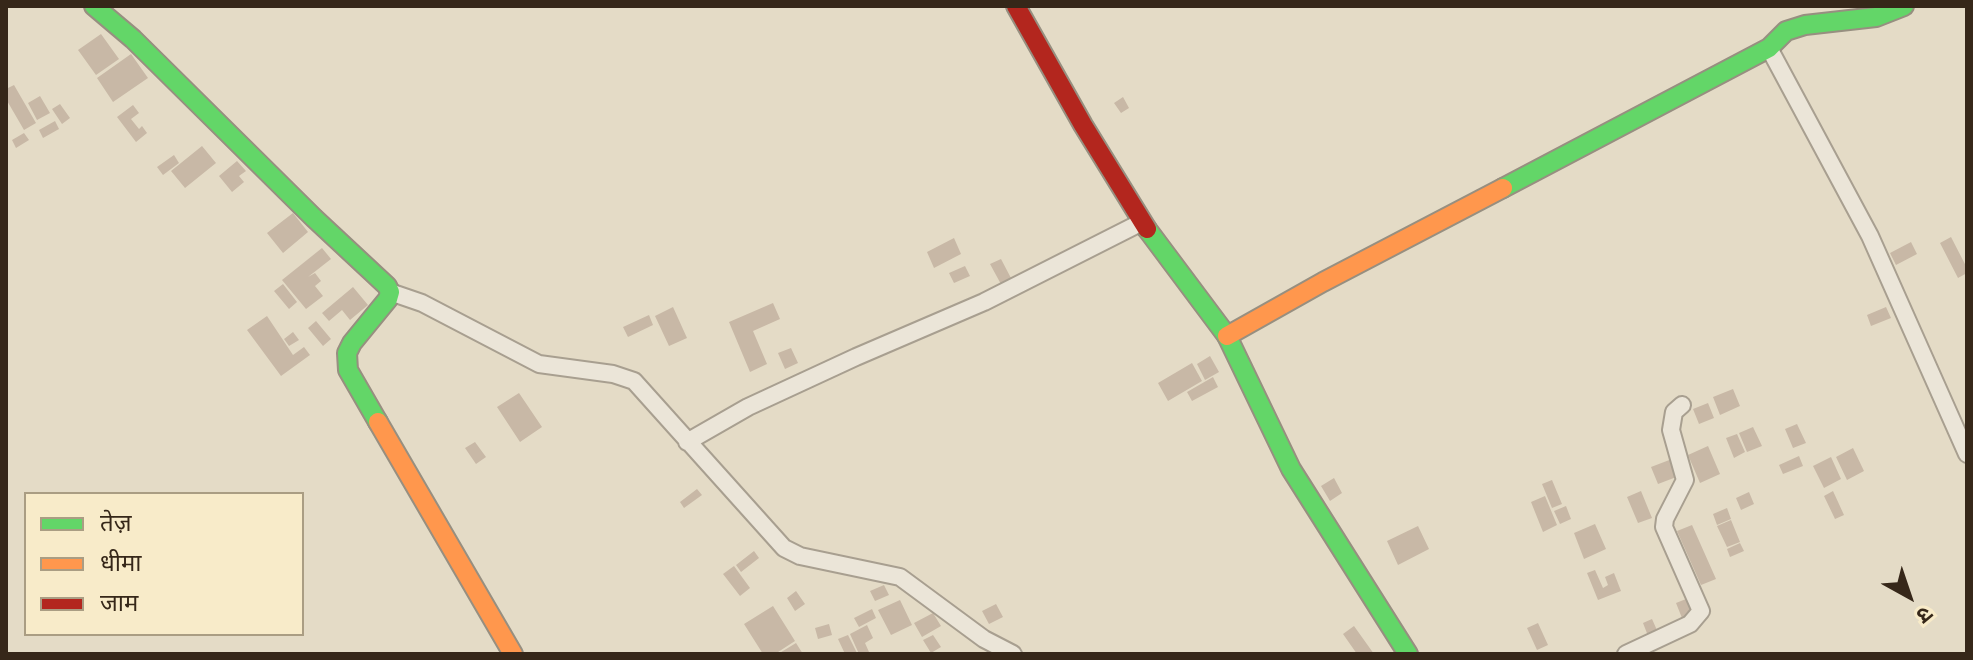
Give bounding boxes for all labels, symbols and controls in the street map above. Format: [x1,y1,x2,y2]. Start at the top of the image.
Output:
legend [24,492,304,636]
text: तेज़ [100,508,132,537]
text: धीमा [100,548,142,577]
north arrow [1869,556,1949,636]
text: जाम [100,588,138,617]
text: उ [1911,600,1938,629]

